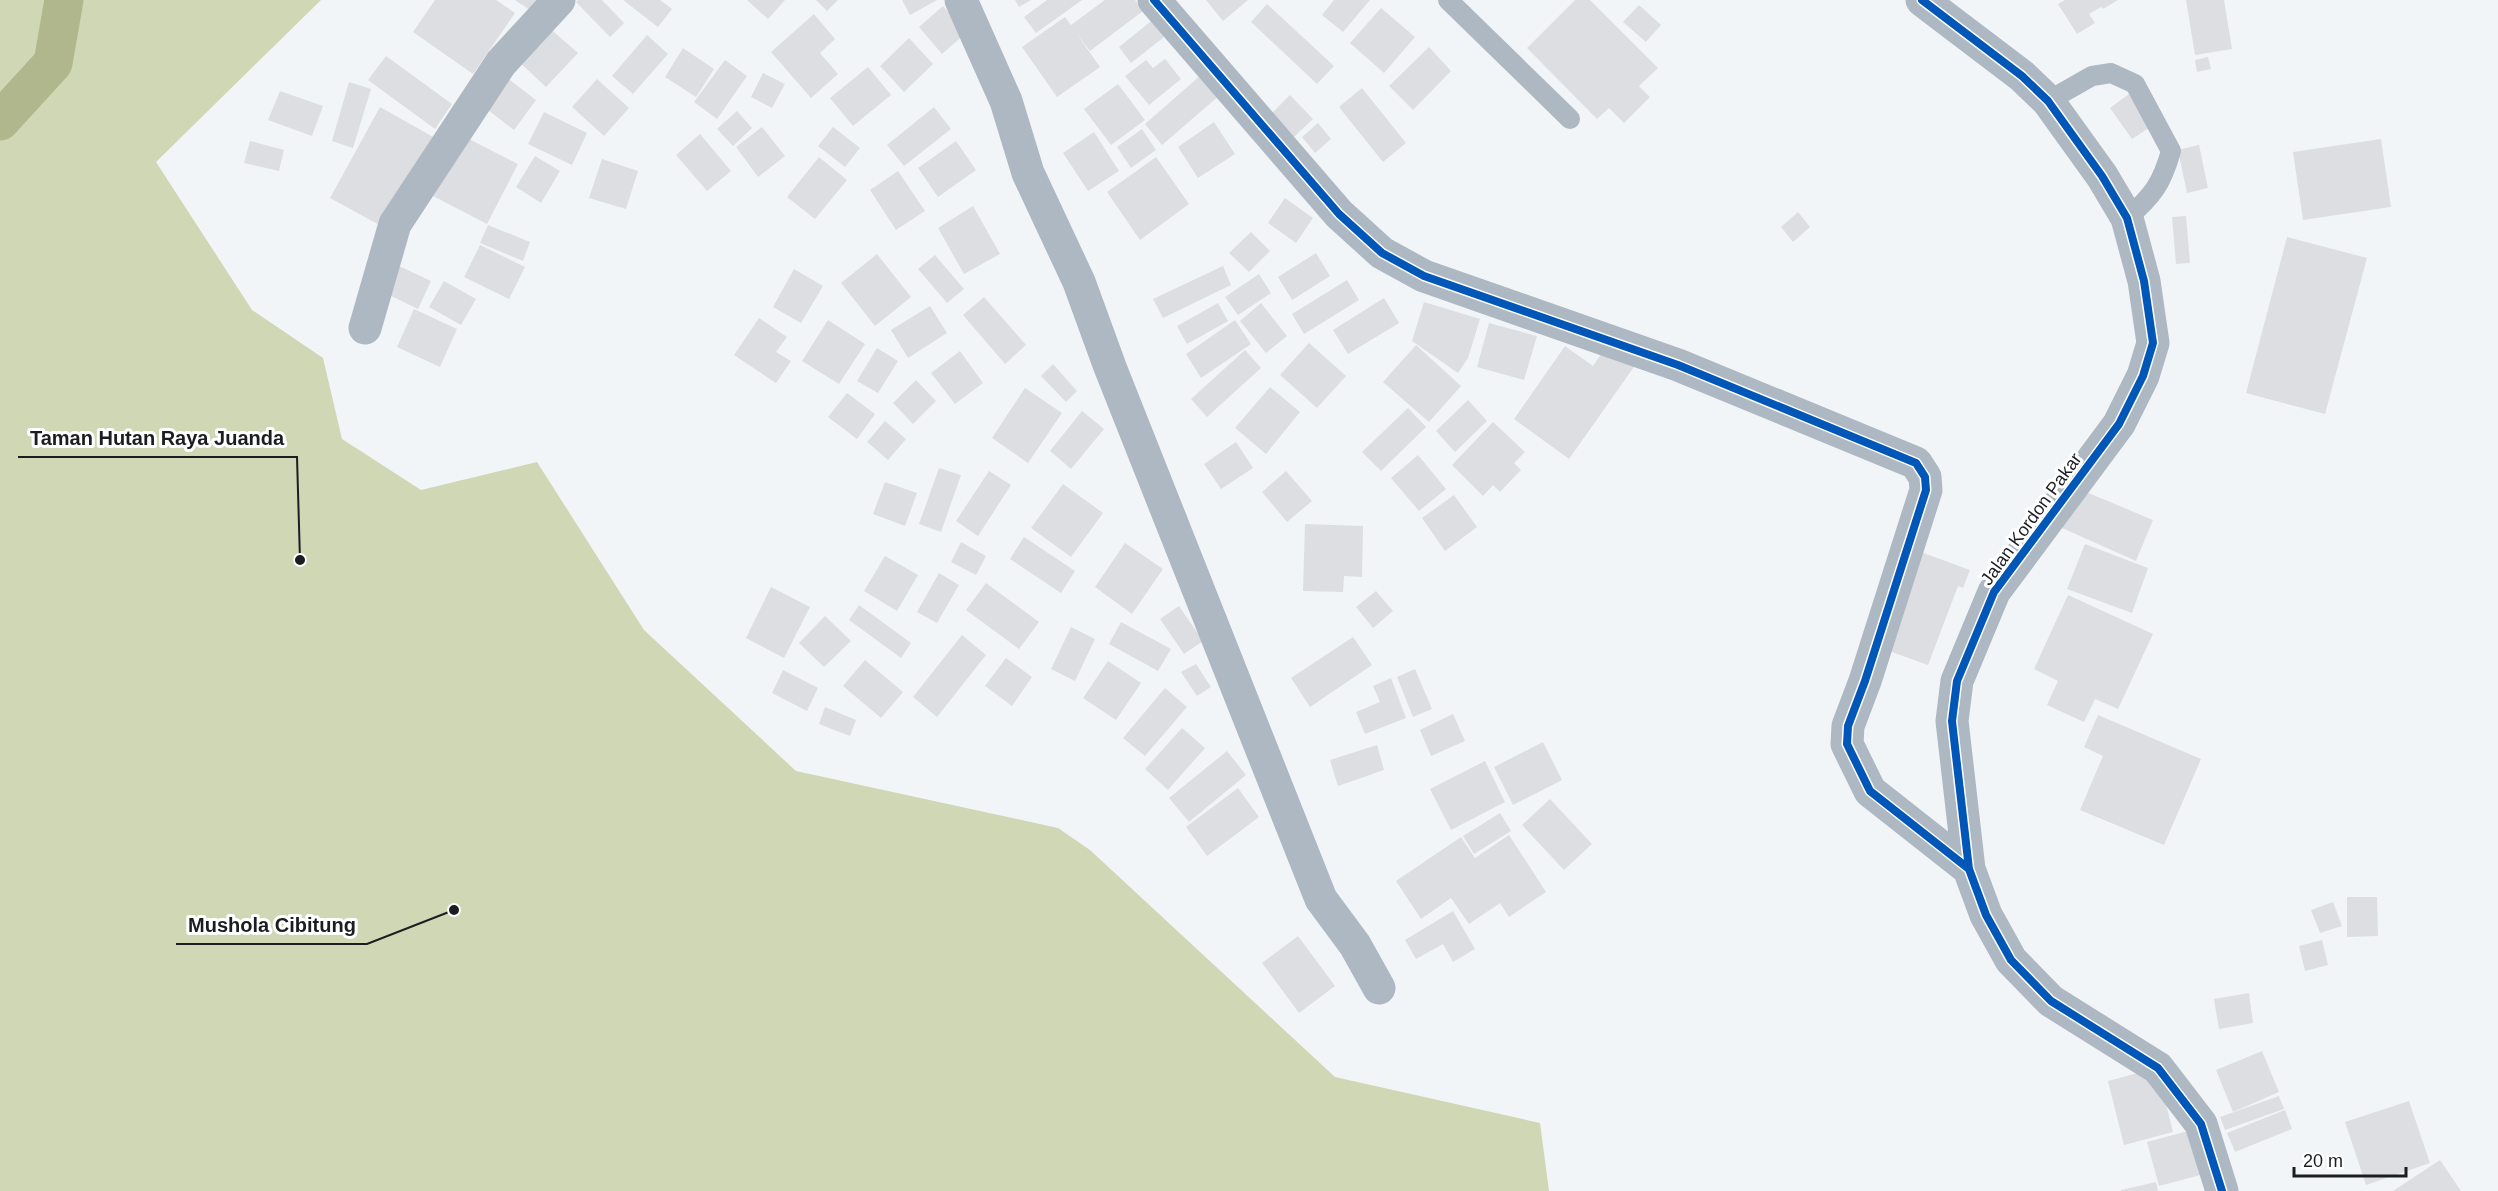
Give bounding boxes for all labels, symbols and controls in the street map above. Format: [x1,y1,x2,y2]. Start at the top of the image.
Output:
callout: Taman Hutan Raya Juanda [18,419,297,457]
text: Taman Hutan Raya Juanda [30,427,285,449]
street label: Jalan Kordon Pakar [1976,449,2086,589]
callout: Mushola Cibitung [176,906,367,944]
text: Mushola Cibitung [188,914,356,936]
scale bar [2294,1140,2406,1178]
text: 20 m [2303,1151,2343,1171]

